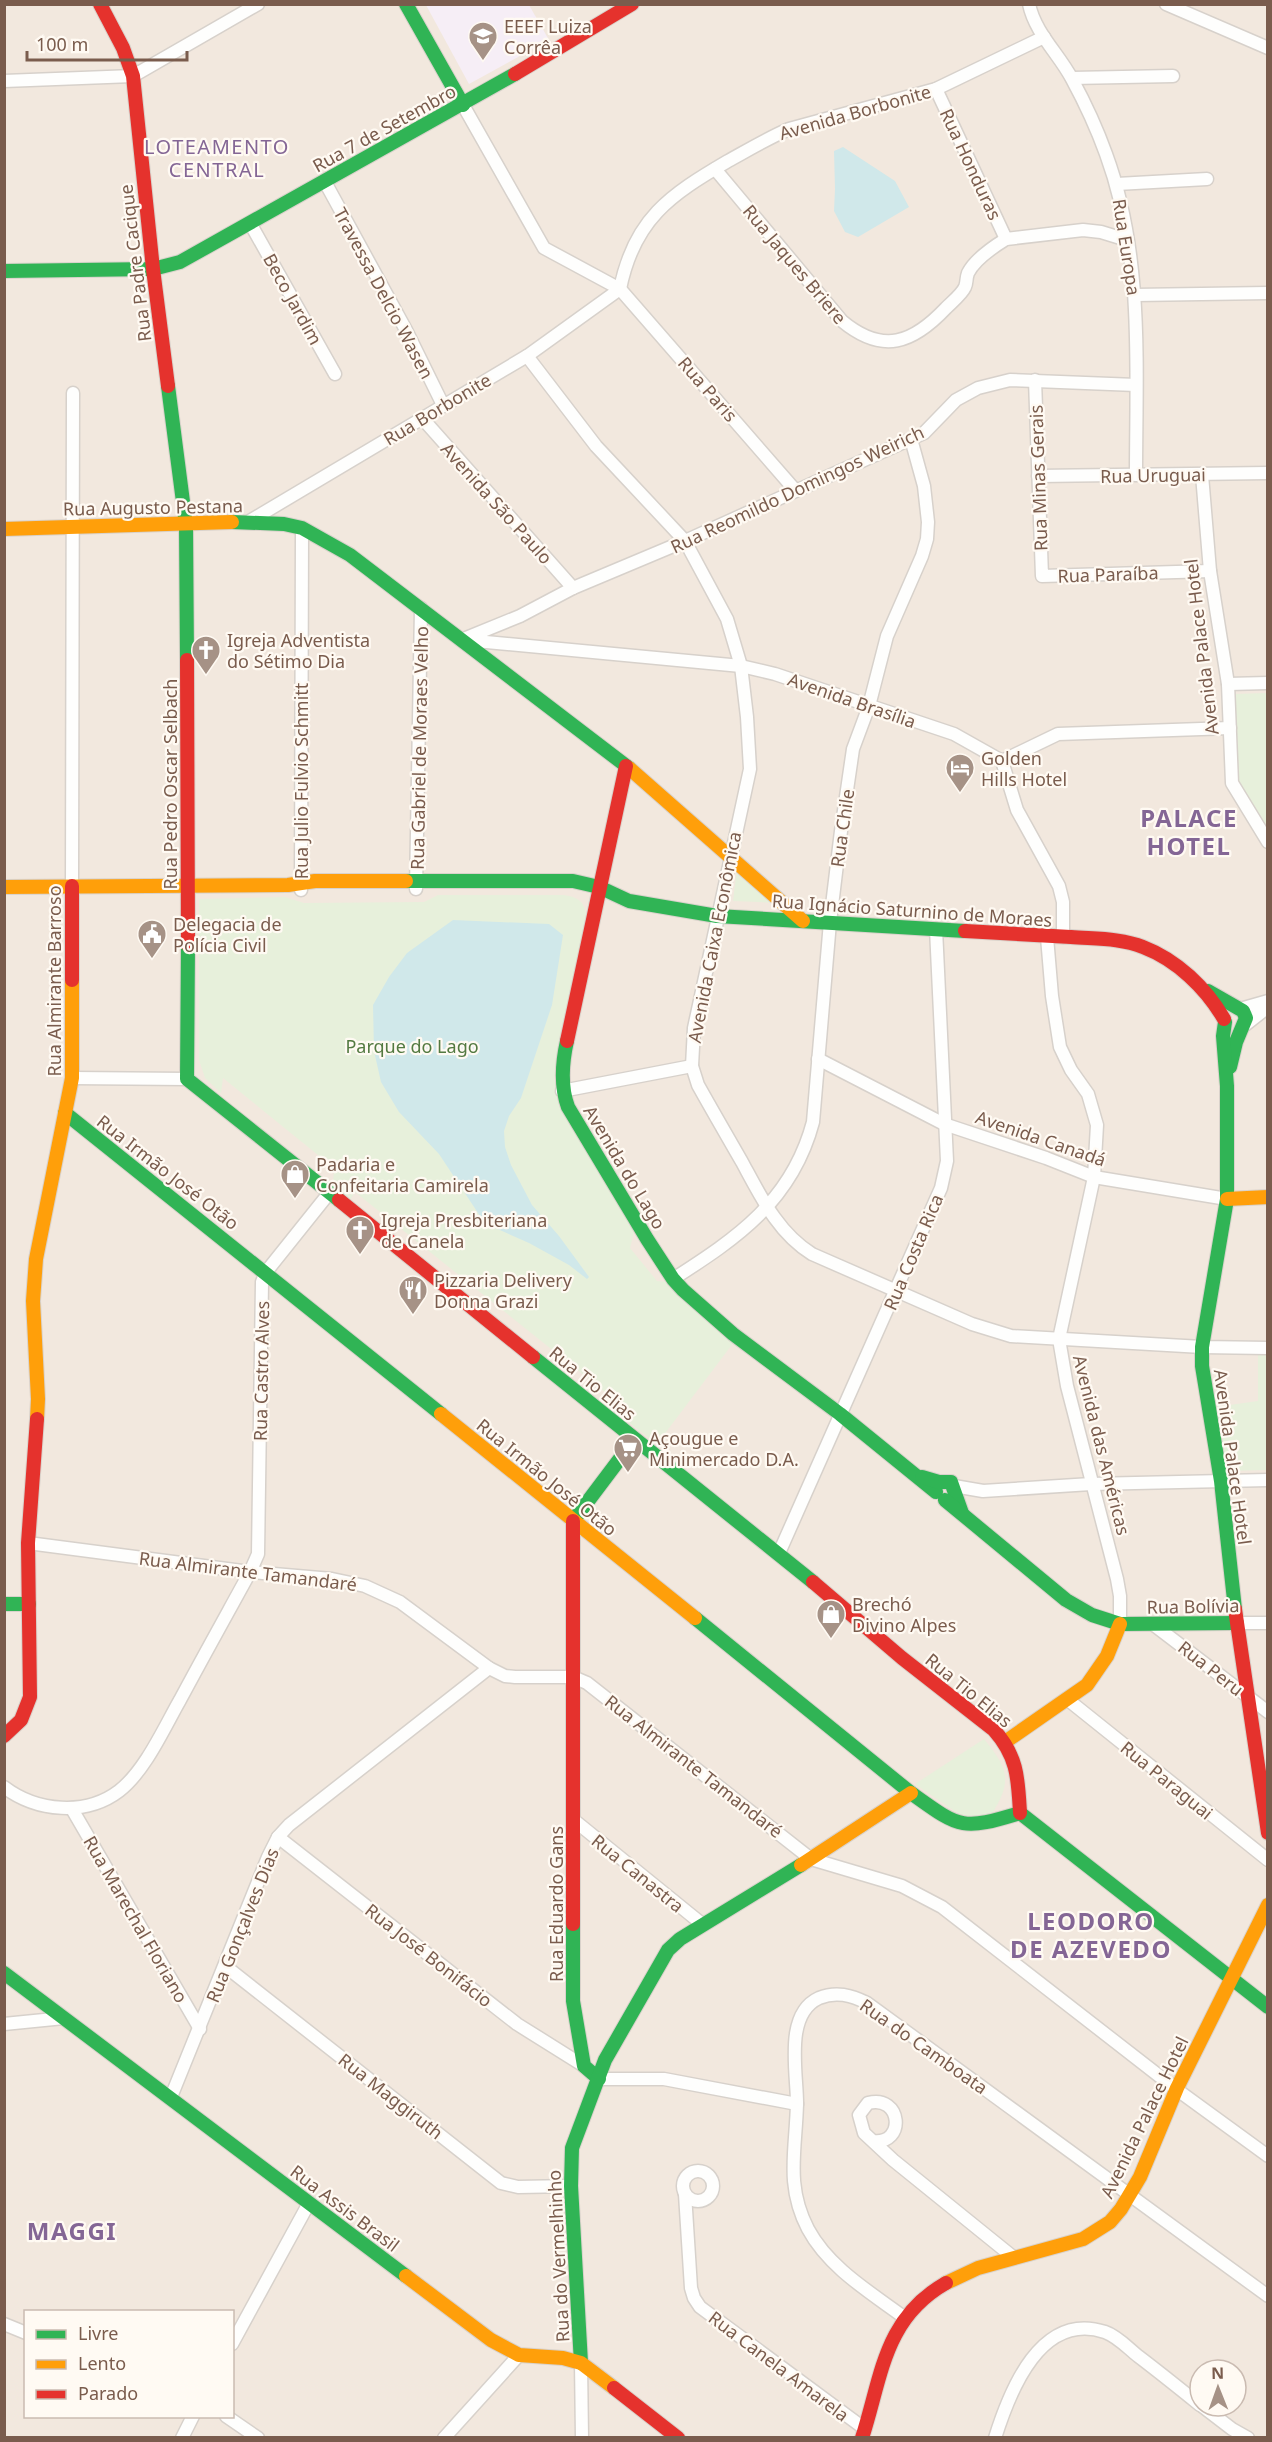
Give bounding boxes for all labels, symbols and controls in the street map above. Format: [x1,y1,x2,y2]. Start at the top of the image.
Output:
place label: EEEF Luiza Corrêa [504,14,592,59]
school or university icon: EEEF Luiza Corrêa [467,20,499,62]
scale bar [27,24,188,62]
text: 100 m [36,32,88,56]
street label: Rua 7 de Setembro [308,79,460,177]
street label: Avenida Borbonite [776,79,934,145]
street label: Rua Honduras [935,104,1007,224]
district label: LOTEAMENTO CENTRAL [144,133,290,183]
street label: Rua Padre Cacique [113,183,157,343]
street label: Rua Europa [1108,197,1146,297]
street label: Rua Jaques Briere [738,199,852,329]
street label: Travessa Delcio Wasen [329,203,439,383]
street label: Beco Jardim [258,249,328,349]
street label: Rua Paris [673,351,743,427]
street label: Rua Borbonite [379,367,495,451]
street label: Rua Minas Gerais [1023,404,1053,552]
street label: Rua Reomildo Domingos Weirich [666,420,928,558]
street label: Avenida São Paulo [436,437,558,569]
street label: Rua Uruguai [1100,462,1206,488]
street label: Rua Augusto Pestana [63,493,243,521]
street label: Avenida Palace Hotel [1178,558,1224,736]
street label: Rua Paraíba [1057,560,1159,588]
street label: Rua Gabriel de Moraes Velho [405,626,433,870]
place label: Igreja Adventista do Sétimo Dia [227,628,370,673]
church icon: Igreja Adventista do Sétimo Dia [190,634,222,676]
street label: Avenida Brasília [785,667,919,733]
street label: Rua Pedro Oscar Selbach [158,679,182,890]
street label: Rua Julio Fulvio Schmitt [289,682,313,879]
place label: Golden Hills Hotel [981,746,1067,791]
hotel icon: Golden Hills Hotel [944,752,976,794]
street label: Rua Chile [825,787,859,869]
district label: PALACE HOTEL [1140,801,1238,862]
street label: Avenida Caixa Econômica [682,829,746,1045]
street label: Rua Almirante Barroso [42,885,66,1077]
street label: Rua Ignácio Saturnino de Moraes [771,888,1053,932]
place label: Delegacia de Polícia Civil [173,912,282,957]
public building icon: Delegacia de Polícia Civil [136,918,168,960]
park label: Parque do Lago [345,1034,479,1058]
street label: Avenida do Lago [579,1101,671,1233]
street label: Avenida Canadá [973,1104,1109,1172]
street label: Rua Irmão José Otão [92,1109,244,1235]
place label: Padaria e Confeitaria Camirela [316,1152,489,1197]
shop icon: Padaria e Confeitaria Camirela [279,1158,311,1200]
street label: Rua Costa Rica [878,1190,948,1314]
place label: Igreja Presbiteriana de Canela [381,1208,547,1253]
church icon: Igreja Presbiteriana de Canela [344,1214,376,1256]
place label: Pizzaria Delivery Donna Grazi [434,1268,573,1313]
restaurant icon: Pizzaria Delivery Donna Grazi [397,1274,429,1316]
street label: Rua Castro Alves [248,1301,274,1441]
street label: Rua Tio Elias [545,1341,641,1425]
street label: Avenida das Américas [1068,1352,1136,1538]
street label: Avenida Palace Hotel [1209,1368,1257,1546]
street label: Rua Irmão José Otão [472,1413,622,1541]
place label: Açougue e Minimercado D.A. [649,1426,799,1471]
supermarket icon: Açougue e Minimercado D.A. [612,1432,644,1474]
street label: Rua Almirante Tamandaré [138,1546,358,1596]
place label: Brechó Divino Alpes [852,1592,956,1637]
street label: Rua Bolívia [1146,1593,1240,1619]
shop icon: Brechó Divino Alpes [815,1598,847,1640]
street label: Rua Peru [1173,1635,1249,1701]
street label: Rua Tio Elias [921,1648,1017,1732]
street label: Rua Almirante Tamandaré [600,1689,788,1843]
street label: Rua Paraguai [1116,1735,1218,1825]
street label: Rua Eduardo Gans [544,1826,568,1982]
street label: Rua Canastra [587,1828,689,1918]
street label: Rua Marechal Floriano [78,1831,194,2007]
street label: Rua Gonçalves Dias [200,1844,284,2006]
street label: Rua José Bonifácio [360,1898,498,2012]
district label: LEODORO DE AZEVEDO [1010,1904,1172,1965]
street label: Rua do Camboata [855,1993,993,2099]
street label: Avenida Palace Hotel [1094,2032,1194,2202]
street label: Rua Maggiruth [334,2048,448,2144]
street label: Rua Assis Brasil [286,2159,404,2257]
street label: Rua do Vermelhinho [542,2169,574,2343]
district label: MAGGI [27,2214,117,2247]
street label: Rua Canela Amarela [704,2305,854,2427]
legend [24,2310,234,2418]
text: Livre [78,2321,118,2345]
text: Lento [78,2351,126,2375]
north arrow [1188,2358,1248,2418]
text: N [1211,2362,1224,2384]
text: Parado [78,2381,138,2405]

